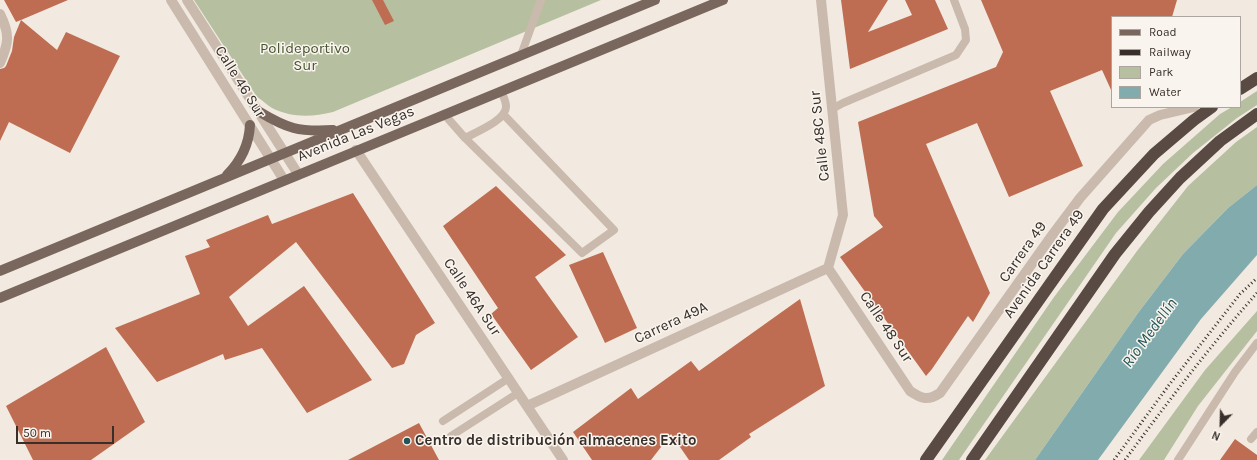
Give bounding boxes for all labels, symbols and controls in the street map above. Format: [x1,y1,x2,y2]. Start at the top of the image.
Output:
legend [1111,16,1241,108]
text: Road [1149,25,1177,39]
park label: Polideportivo Sur [260,40,350,75]
street label: Calle 46 Sur [211,43,269,121]
text: Railway [1149,45,1191,59]
text: Park [1149,65,1173,79]
text: Water [1149,85,1181,99]
street label: Calle 48C Sur [806,90,834,182]
street label: Avenida Las Vegas [295,102,417,166]
street label: Avenida Carrera 49 [1000,206,1088,322]
street label: Carrera 49 [995,218,1051,286]
street label: Calle 46A Sur [439,255,505,339]
street label: Calle 48 Sur [856,288,916,366]
water label: Río Medellín [1118,295,1182,371]
street label: Carrera 49A [631,298,711,348]
north arrow [1201,404,1241,444]
scale bar [18,418,116,444]
text: 50 m [23,426,51,440]
text: N [1210,428,1222,443]
place label: Centro de distribución almacenes Exito [415,432,696,450]
marker: Centro de distribución almacenes Exito [402,436,412,446]

